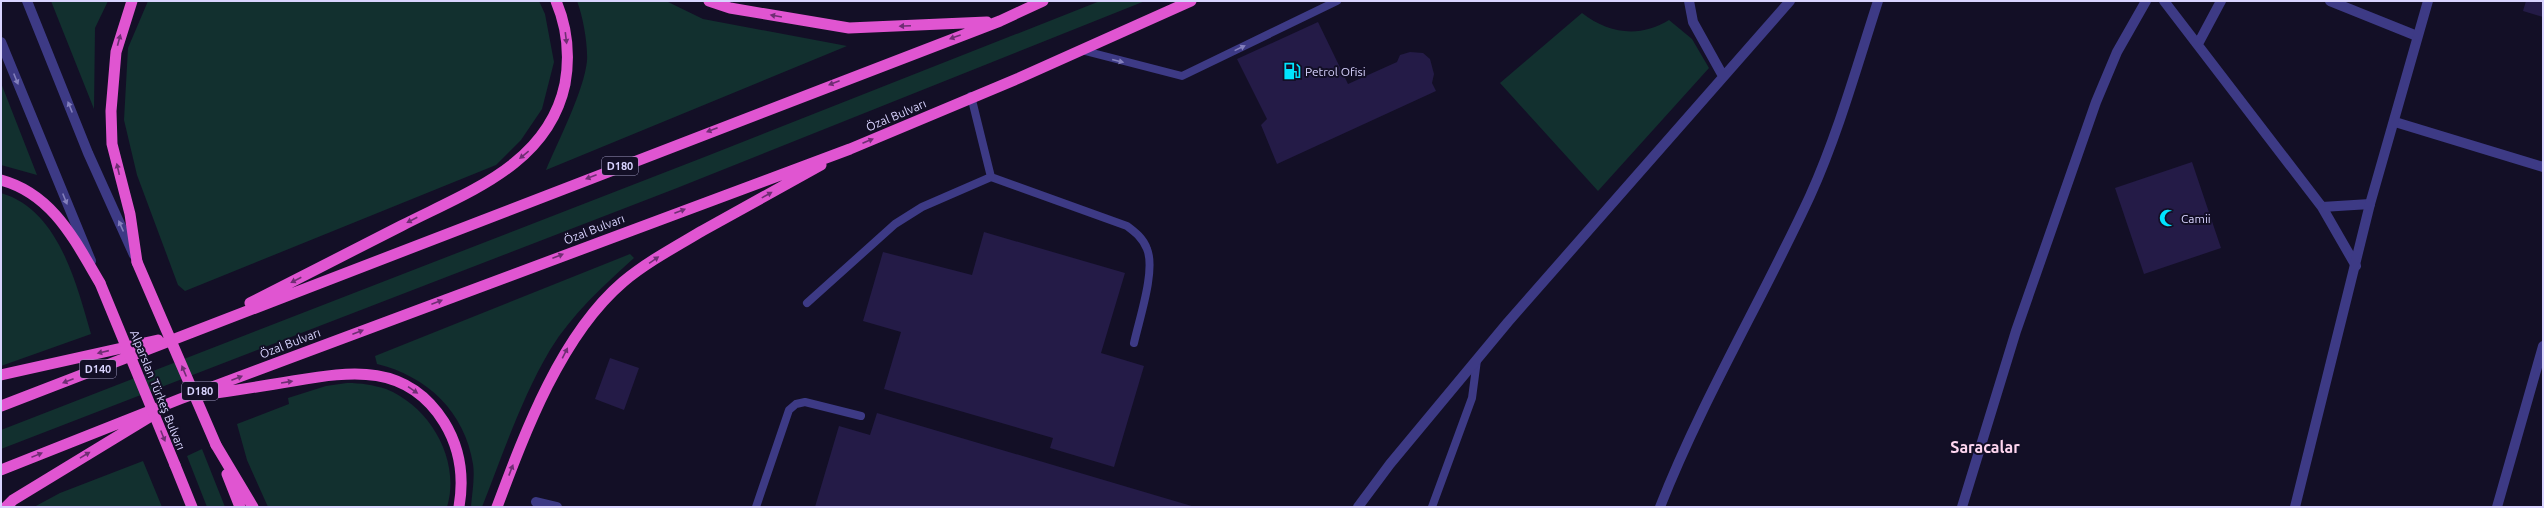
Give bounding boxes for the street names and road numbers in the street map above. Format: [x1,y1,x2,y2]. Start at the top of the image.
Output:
street label: Özal Bulvarı [864,97,928,133]
road number: D180 [602,157,638,175]
street label: Özal Bulvarı [562,211,626,247]
street label: Özal Bulvarı [258,325,322,361]
street label: Alparslan Türkeş Bulvarı [128,328,188,452]
road number: D140 [80,360,116,378]
road number: D180 [182,382,218,400]

